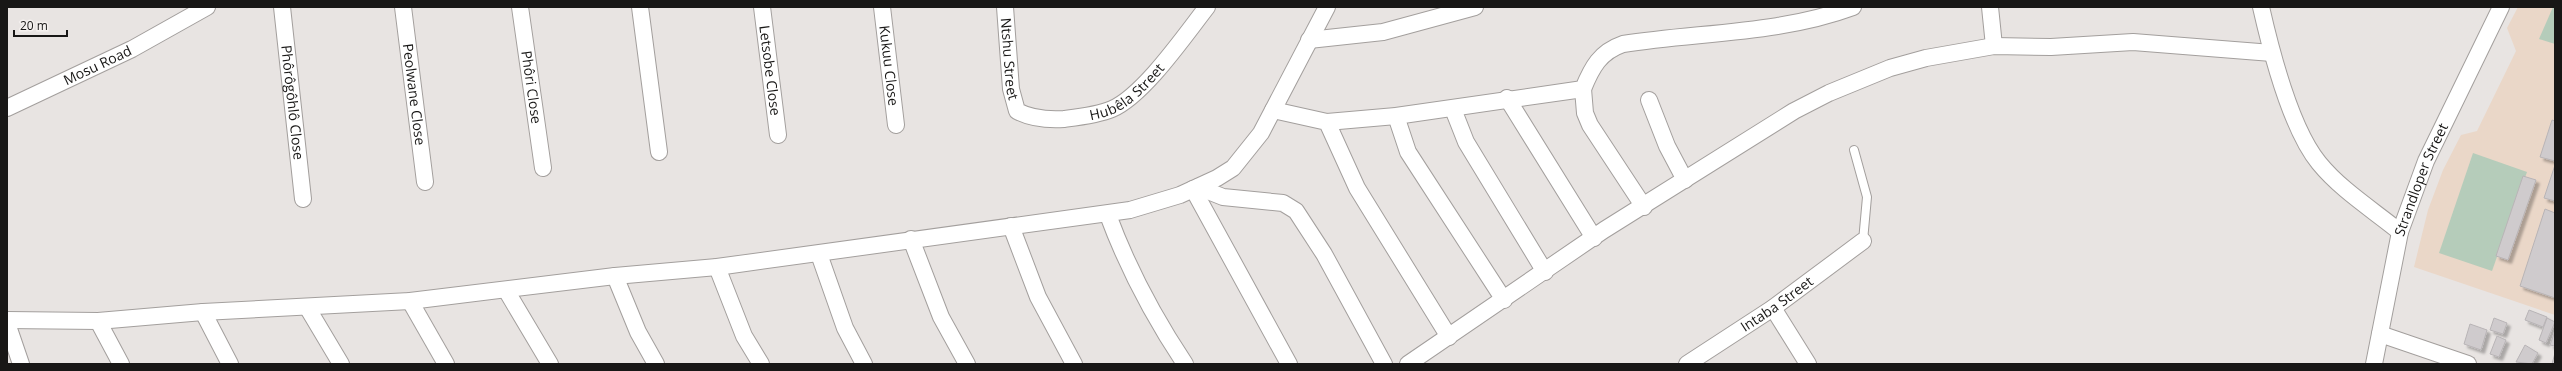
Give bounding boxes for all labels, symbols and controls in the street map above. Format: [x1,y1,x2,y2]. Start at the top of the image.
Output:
scale bar [14,12,67,38]
text: 20 m [20,17,48,34]
street label: Ntshu Street [997,17,1024,102]
street label: Letsobe Close [755,24,786,117]
street label: Kukuu Close [875,24,904,107]
street label: Mosu Road [60,41,134,89]
street label: Peolwane Close [399,42,430,146]
street label: Phôrôgôhlô Close [277,44,309,161]
street label: Phôri Close [517,49,547,125]
street label: Hubêla Street [1088,59,1168,124]
street label: Strandloper Street [2389,120,2452,239]
street label: Intaba Street [1737,272,1817,336]

